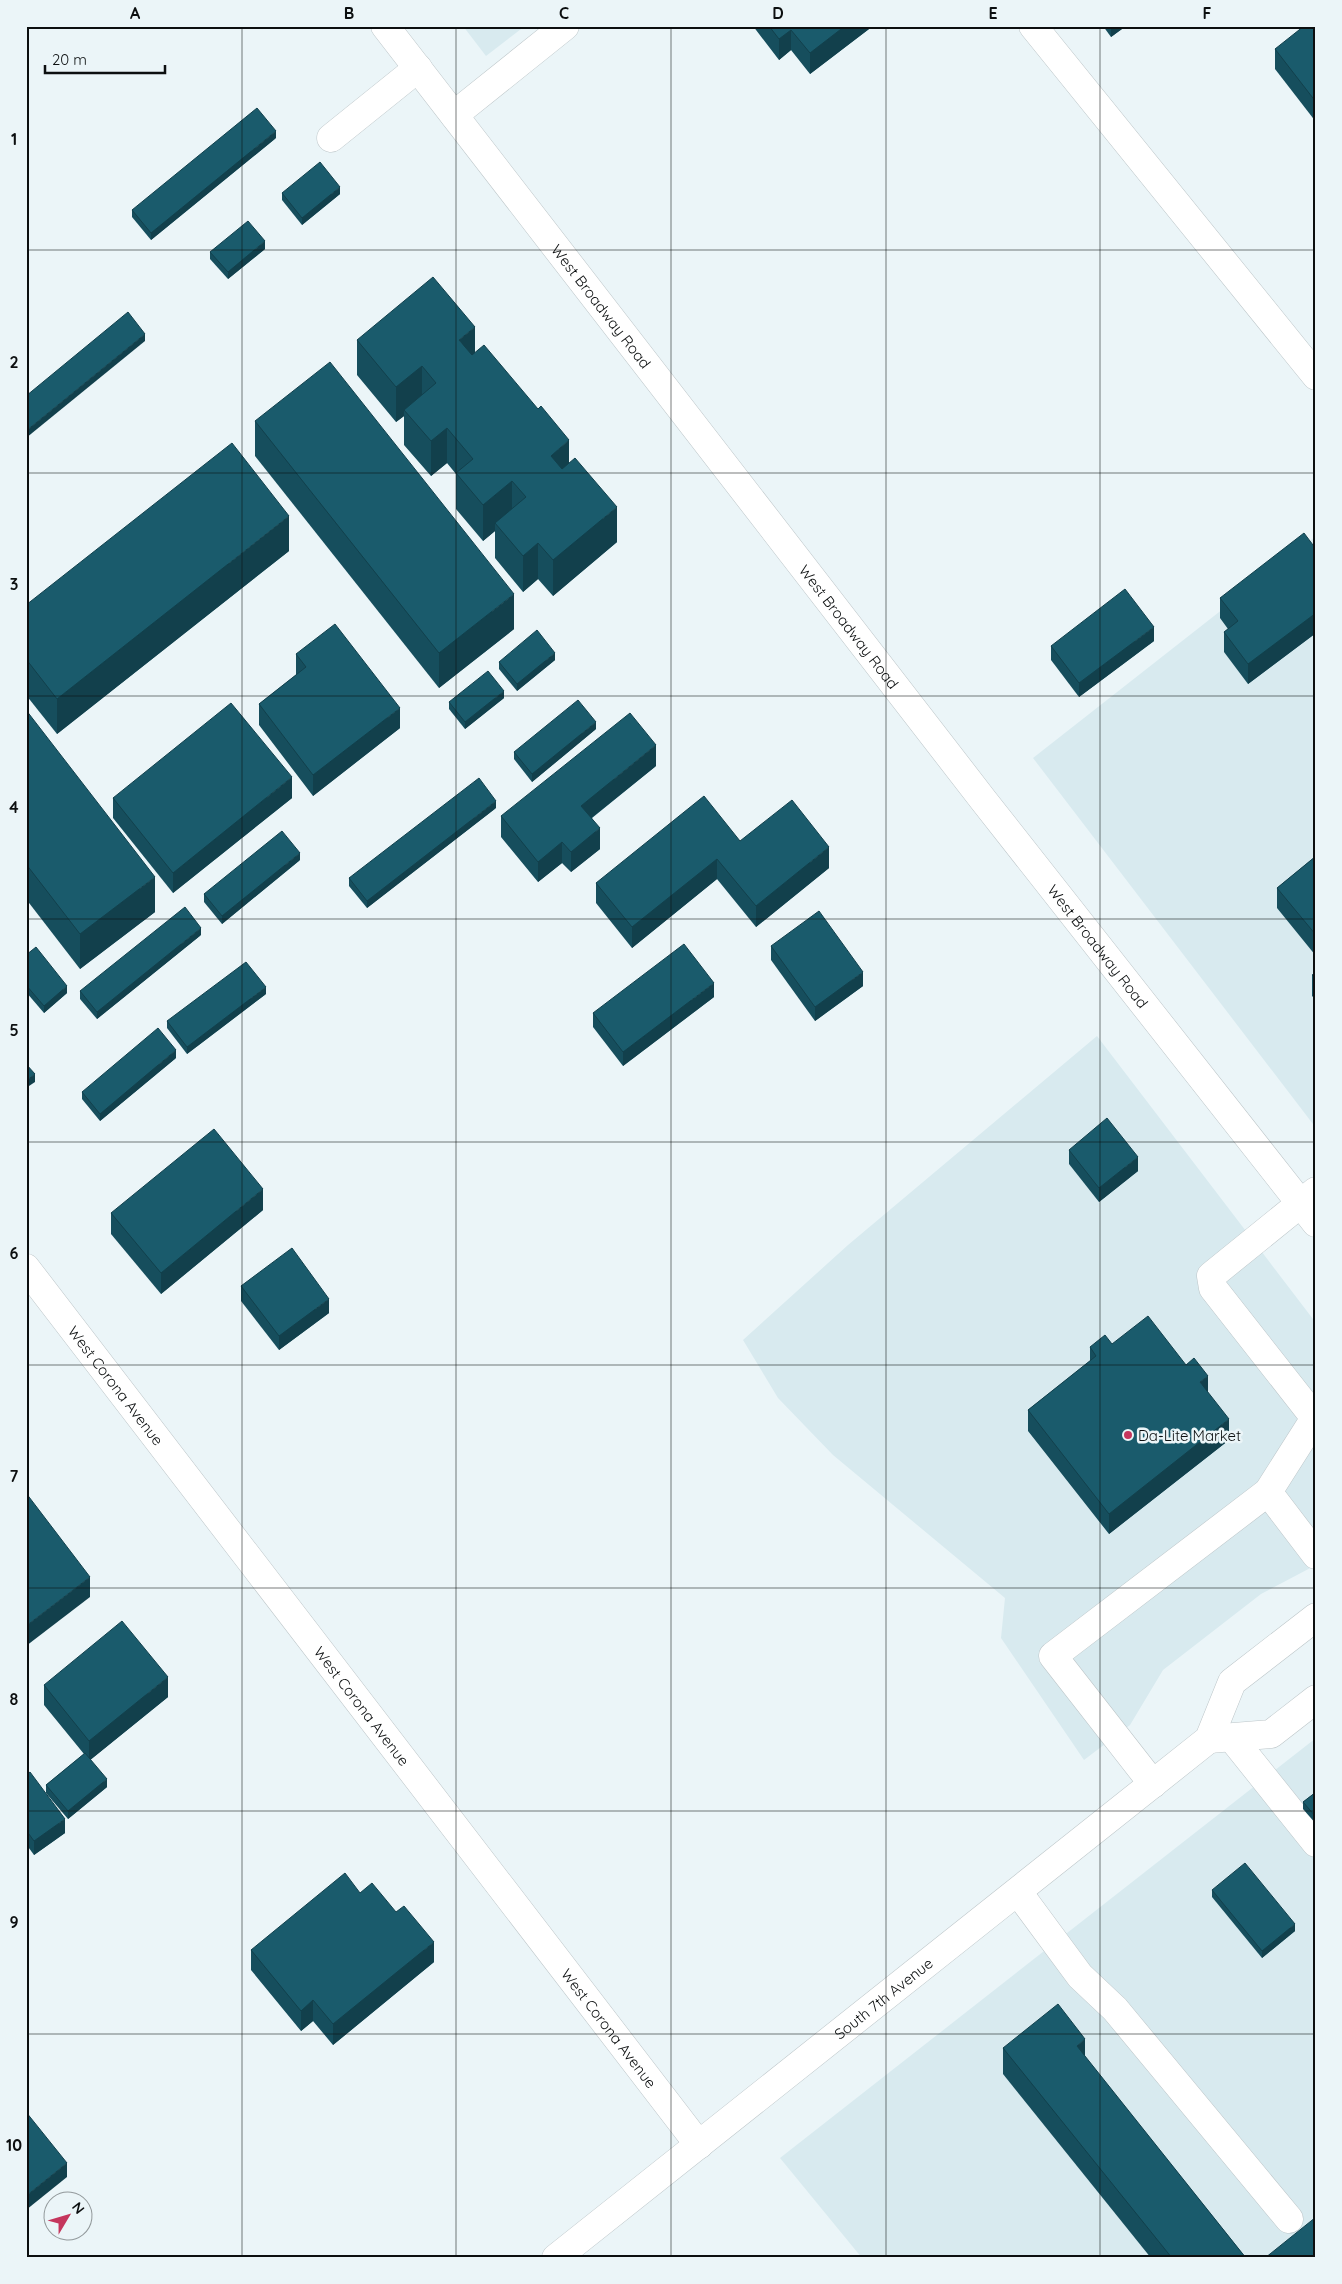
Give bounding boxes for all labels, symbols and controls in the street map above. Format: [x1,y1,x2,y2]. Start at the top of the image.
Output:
text: A [130,3,141,23]
text: B [344,3,354,23]
text: C [559,3,569,23]
text: D [772,3,784,23]
text: E [988,3,998,23]
text: F [1203,3,1212,23]
scale bar [45,42,165,74]
text: 20 m [52,50,87,69]
text: 1 [11,129,17,149]
street label: West Broadway Road [548,240,655,372]
text: 2 [9,352,19,372]
street label: West Broadway Road [795,561,903,692]
text: 3 [10,574,18,594]
text: 4 [9,797,19,817]
street label: West Broadway Road [1044,880,1152,1012]
text: 5 [9,1020,19,1040]
text: 6 [10,1243,19,1263]
street label: West Corona Avenue [64,1322,168,1449]
place label: Da-Lite Market [1138,1426,1241,1445]
marker: Da-Lite Market [1122,1429,1134,1441]
text: 7 [10,1466,19,1486]
street label: West Corona Avenue [310,1642,414,1769]
text: 8 [10,1689,19,1709]
text: 9 [9,1912,19,1932]
street label: South 7th Avenue [830,1953,936,2043]
street label: West Corona Avenue [557,1964,661,2092]
text: 10 [6,2135,22,2155]
north arrow [42,2192,92,2242]
text: N [68,2198,89,2218]

